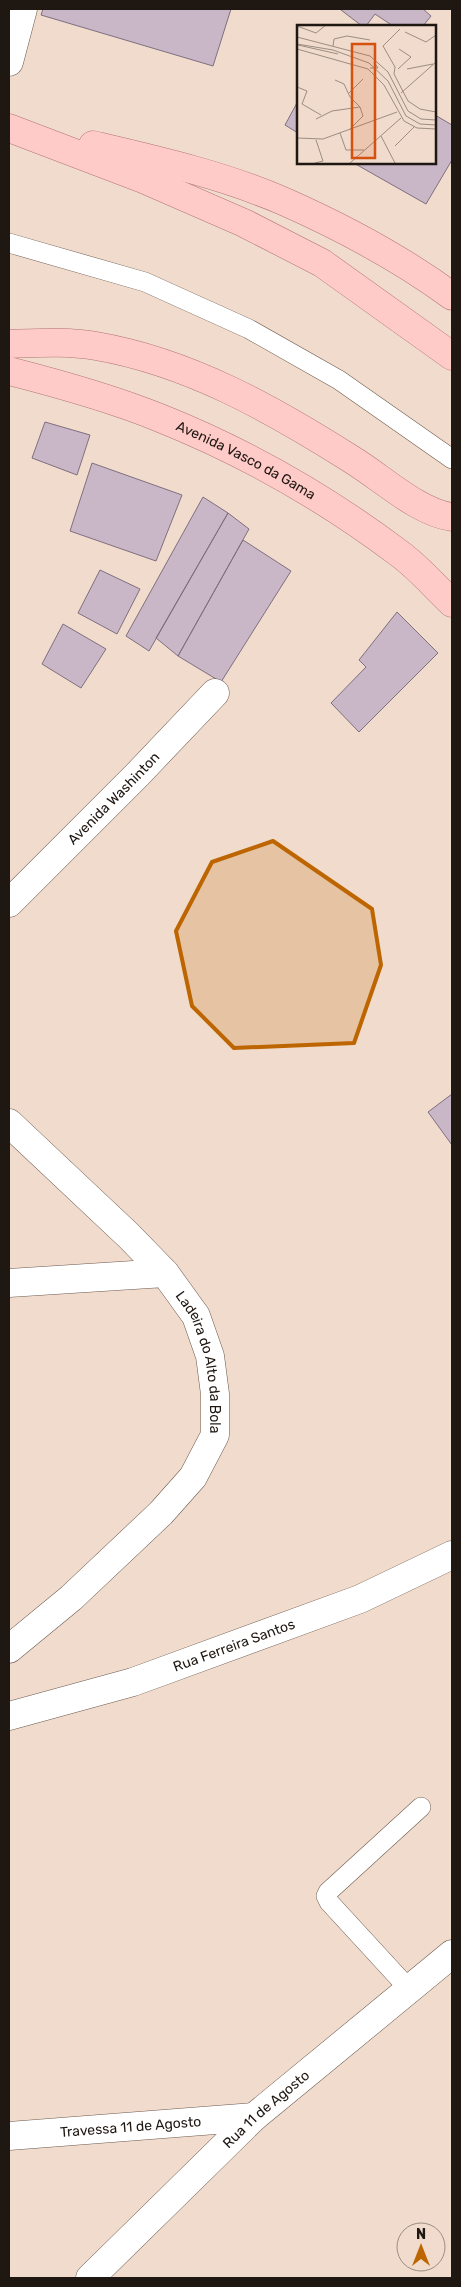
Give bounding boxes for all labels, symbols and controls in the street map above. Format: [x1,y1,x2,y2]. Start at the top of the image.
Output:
inset map [297,25,436,164]
street label: Avenida Vasco da Gama [173,418,319,503]
street label: Avenida Washinton [64,749,163,848]
street label: Ladeira do Alto da Bola [172,1288,223,1433]
street label: Rua Ferreira Santos [171,1616,297,1676]
street label: Rua 11 de Agosto [219,2067,313,2152]
street label: Travessa 11 de Agosto [59,2113,202,2141]
north arrow [396,2222,446,2272]
text: N [416,2226,426,2243]

